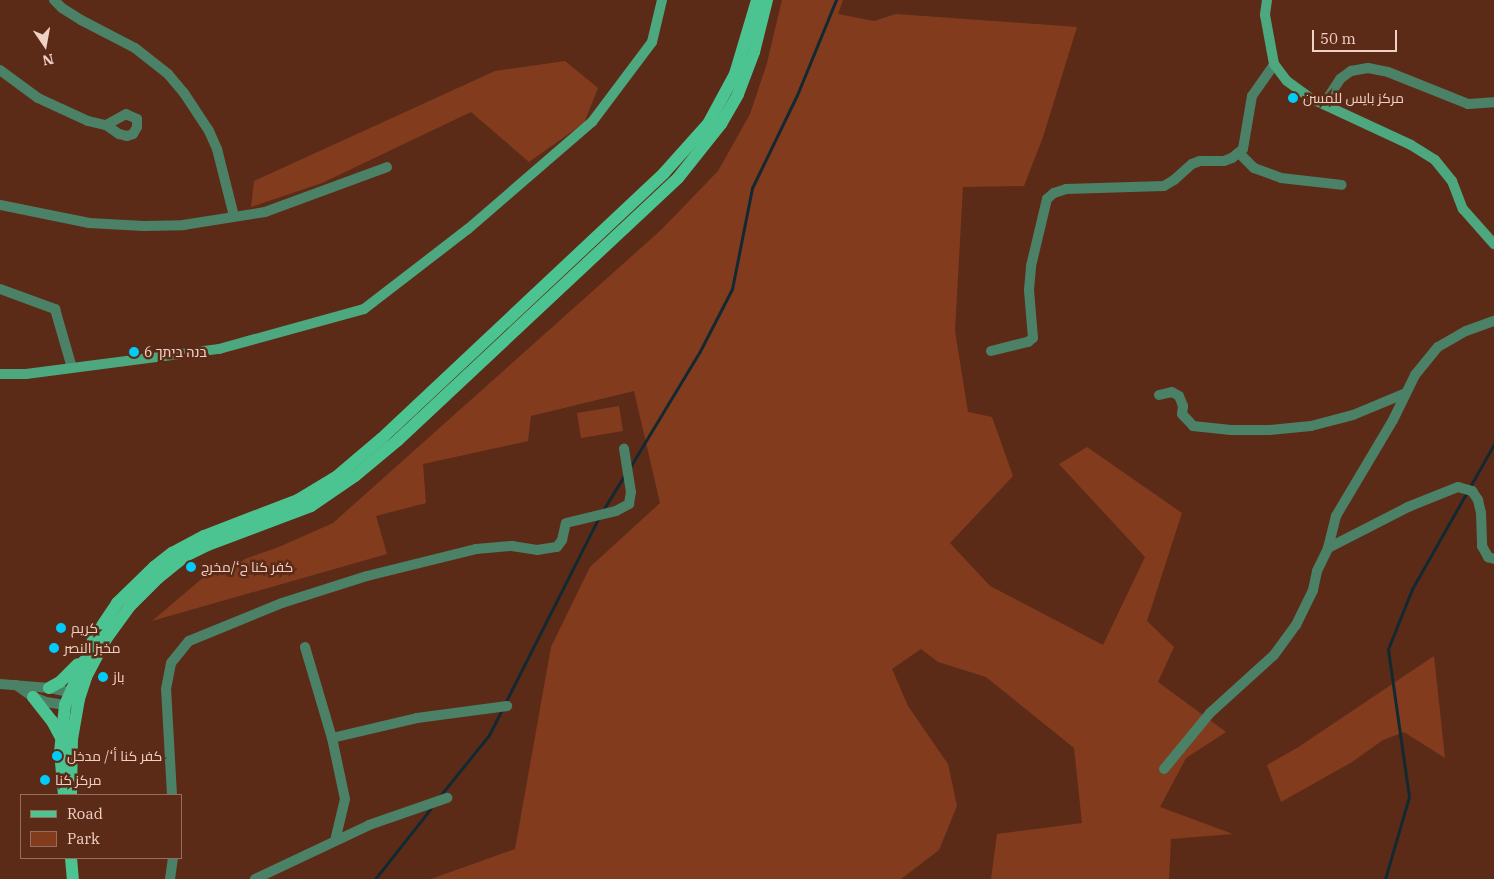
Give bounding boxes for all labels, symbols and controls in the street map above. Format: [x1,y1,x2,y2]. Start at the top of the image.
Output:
north arrow [20,20,70,70]
scale bar [1314,20,1399,52]
text: 50 m [1320,29,1356,48]
text: N [41,50,55,70]
place label: مركز بايس للمسن [1303,90,1404,106]
marker: مركز بايس للمسن [1287,92,1299,104]
place label: בנה ביתך 6 [144,344,207,360]
marker: בנה ביתך 6 [128,346,140,358]
place label: كفر كنا ح‘/مخرج [201,559,293,575]
marker: كفر كنا ح‘/مخرج [185,561,197,573]
place label: كريم [71,620,98,636]
marker: كريم [55,622,67,634]
place label: مخبز النصر [64,640,120,656]
marker: مخبز النصر [48,642,60,654]
place label: باز [113,669,125,685]
marker: باز [97,671,109,683]
place label: كفر كنا أ‘/ مدخل [67,748,162,764]
marker: كفر كنا أ‘/ مدخل [51,750,63,762]
place label: مركز كنا [55,772,101,788]
marker: مركز كنا [39,774,51,786]
legend [20,794,182,859]
text: Road [67,804,103,823]
text: Park [67,829,100,848]

